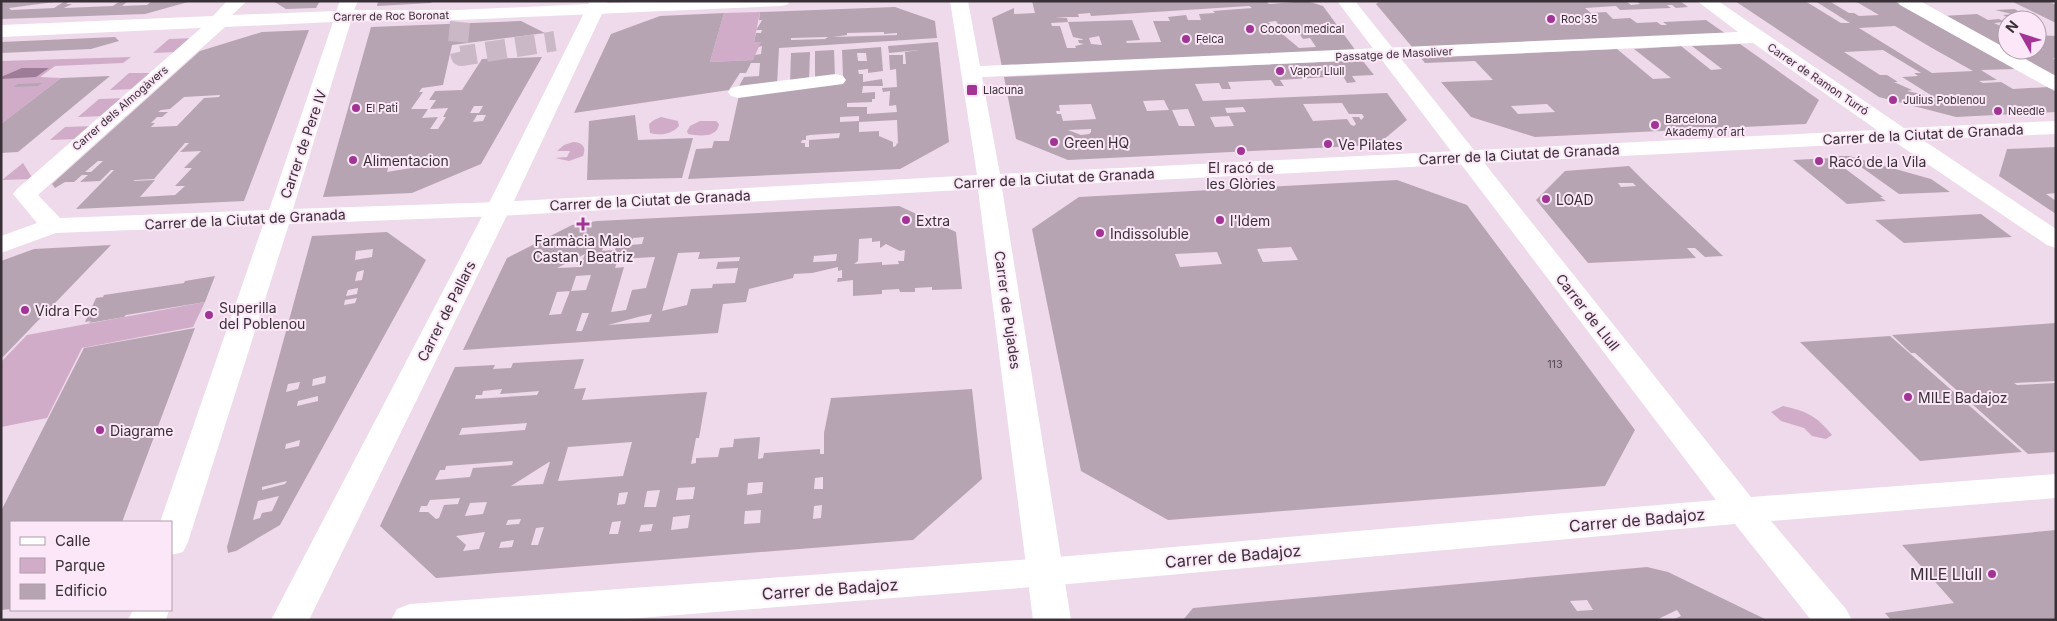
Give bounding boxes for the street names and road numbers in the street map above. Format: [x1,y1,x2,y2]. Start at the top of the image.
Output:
street label: Carrer de Roc Boronat [333,8,449,24]
street label: Carrer de Ramon Turró [1765,40,1872,118]
street label: Passatge de Masoliver [1335,44,1453,64]
street label: Carrer dels Almogàvers [69,62,171,153]
street label: Carrer de Pere IV [276,87,330,201]
street label: Carrer de la Ciutat de Granada [1822,120,2024,148]
street label: Carrer de la Ciutat de Granada [1418,140,1620,168]
street label: Carrer de la Ciutat de Granada [953,164,1155,192]
street label: Carrer de la Ciutat de Granada [549,186,751,214]
street label: Carrer de la Ciutat de Granada [144,205,346,233]
street label: Carrer de Pujades [991,250,1025,370]
street label: Carrer de Pallars [413,258,479,364]
street label: Carrer de Llull [1553,270,1623,354]
street label: Carrer de Badajoz [1568,504,1706,536]
street label: Carrer de Badajoz [1164,540,1302,572]
street label: Carrer de Badajoz [761,574,899,604]

